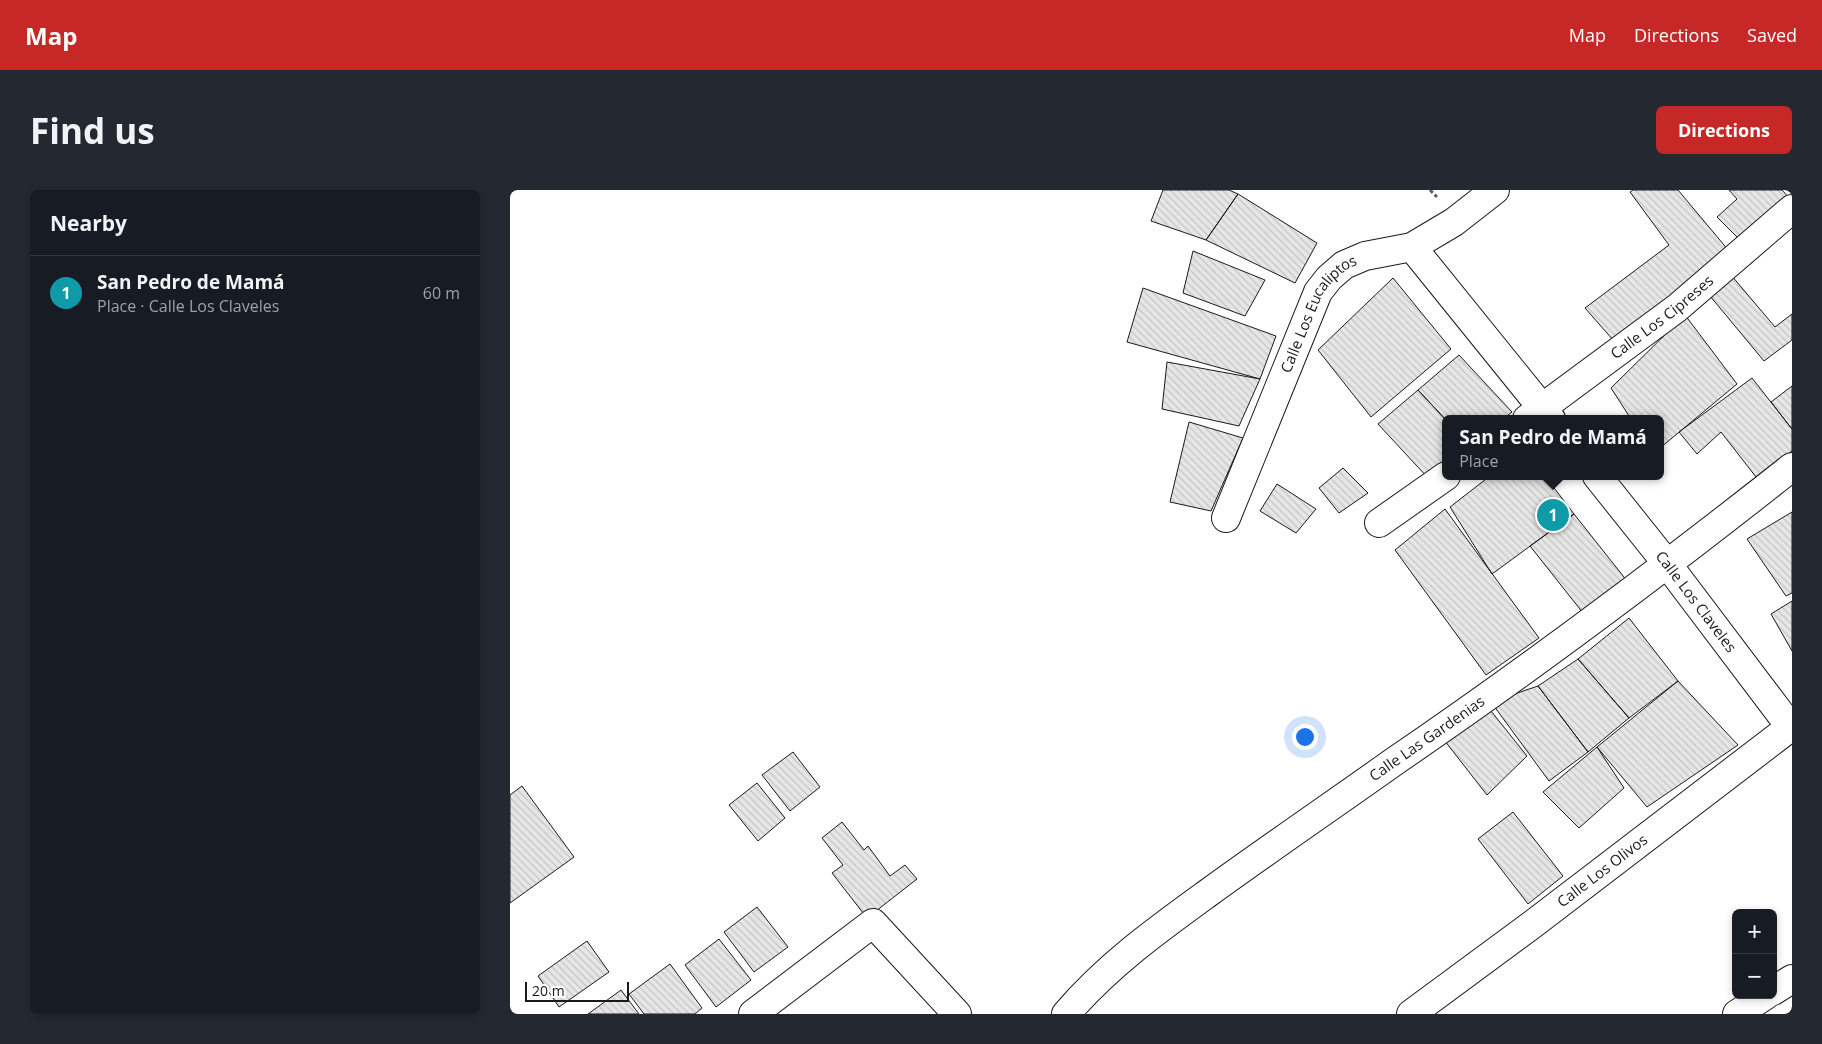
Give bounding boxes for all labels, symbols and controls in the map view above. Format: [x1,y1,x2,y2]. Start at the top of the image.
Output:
text: Map [25,19,77,52]
text: Map [1569,23,1606,47]
text: Directions [1634,23,1719,47]
text: Saved [1747,23,1797,47]
button: Directions [1656,106,1792,154]
text: Find us [30,107,155,154]
text: Nearby [50,209,127,237]
street label: Calle Los Eucaliptos [1275,250,1359,376]
text: San Pedro de Mamá [97,269,285,295]
street label: Calle Los Cipreses [1606,270,1717,363]
text: 1 [61,282,71,304]
text: 60 m [423,282,460,304]
text: Place · Calle Los Claveles [97,295,279,317]
popup [1442,415,1664,480]
text: San Pedro de Mamá [1459,424,1647,450]
text: Place [1459,450,1498,472]
pin: 1 [1537,496,1569,534]
street label: Calle Los Claveles [1652,546,1742,656]
street label: Calle Las Gardenias [1365,691,1488,785]
your location [1292,724,1318,750]
street label: Calle Los Olivos [1553,829,1651,911]
map controls [1732,909,1777,999]
button: + [1732,909,1777,954]
button: − [1732,954,1777,999]
scale bar [525,979,629,1002]
text: 20 m [532,981,565,1000]

